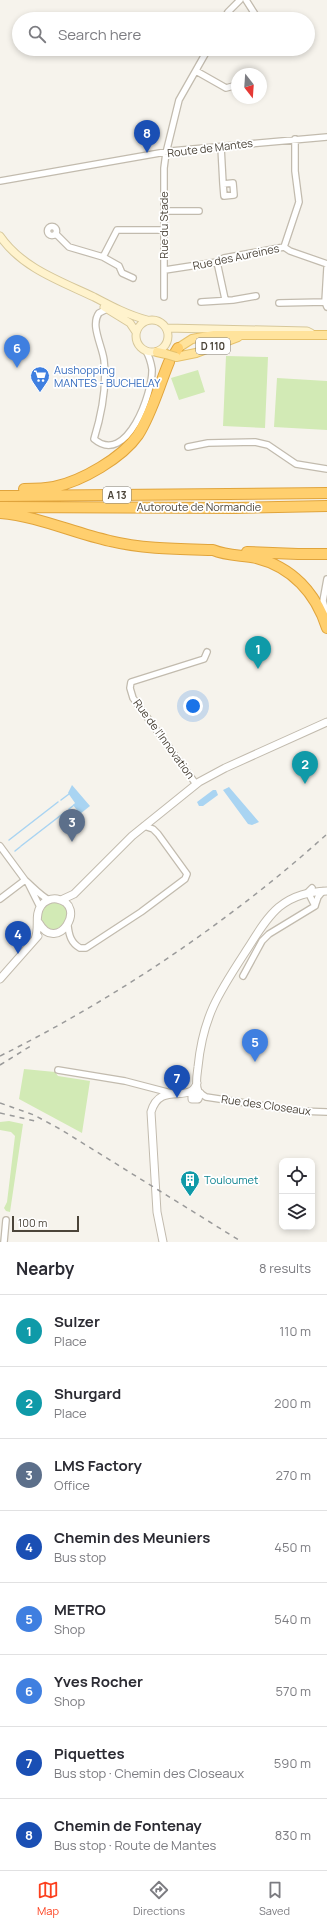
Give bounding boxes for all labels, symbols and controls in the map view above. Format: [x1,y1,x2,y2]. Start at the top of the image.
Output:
search box [12,12,315,56]
icon: search [26,23,48,45]
text: Search here [58,24,141,45]
north arrow [231,68,267,104]
pin: 8 [134,120,160,153]
street label: Route de Mantes [166,135,254,160]
street label: Rue du Stade [156,191,171,259]
street label: Rue des Aureines [191,240,281,273]
pin: 6 [4,335,30,368]
road number: D 110 [196,338,230,354]
place label: Aushopping MANTES - BUCHELAY [54,362,161,390]
supermarket icon: Aushopping MANTES - BUCHELAY [29,365,51,393]
road number: A 13 [103,487,131,503]
street label: Autoroute de Normandie [137,499,262,514]
pin: 1 [245,636,271,669]
street label: Rue de l'Innovation [130,696,198,782]
your location [183,696,203,716]
pin: 2 [292,751,318,784]
pin: 3 [59,809,85,842]
pin: 4 [5,921,31,954]
pin: 5 [242,1029,268,1062]
pin: 7 [164,1065,190,1098]
street label: Rue des Closeaux [220,1091,312,1118]
map controls [279,1158,315,1230]
button: locate [279,1158,315,1194]
building icon: Touloumet [179,1169,201,1197]
place label: Touloumet [204,1172,258,1187]
button: layers [279,1194,315,1230]
scale bar [12,1214,79,1233]
text: 100 m [18,1215,47,1230]
text: Nearby [16,1257,74,1280]
text: 8 results [259,1259,311,1277]
text: Sulzer [54,1311,100,1332]
text: 1 [26,1322,32,1340]
text: 110 m [279,1322,311,1340]
text: Place [54,1332,87,1350]
text: Shurgard [54,1383,121,1404]
text: 2 [25,1394,33,1412]
text: 200 m [274,1394,311,1412]
text: Place [54,1404,87,1422]
text: LMS Factory [54,1455,142,1476]
text: 3 [25,1466,33,1484]
text: 270 m [276,1466,311,1484]
text: Office [54,1476,90,1494]
text: Chemin des Meuniers [54,1527,210,1548]
text: 4 [25,1538,33,1556]
text: 450 m [274,1538,311,1556]
text: Bus stop [54,1548,106,1566]
text: METRO [54,1599,106,1620]
text: 5 [25,1610,33,1628]
text: 540 m [274,1610,311,1628]
text: Shop [54,1620,85,1638]
text: Yves Rocher [54,1671,143,1692]
text: 6 [25,1682,33,1700]
text: 570 m [275,1682,311,1700]
text: Shop [54,1692,85,1710]
text: Piquettes [54,1743,125,1764]
text: 7 [26,1754,32,1772]
text: 590 m [274,1754,311,1772]
text: Bus stop · Chemin des Closeaux [54,1764,244,1782]
text: Chemin de Fontenay [54,1815,202,1836]
text: 8 [25,1826,33,1844]
text: 830 m [275,1826,311,1844]
text: Bus stop · Route de Mantes [54,1836,216,1854]
tab: Map [37,1879,59,1918]
tab: Directions [133,1879,185,1918]
tab: Saved [259,1879,290,1918]

